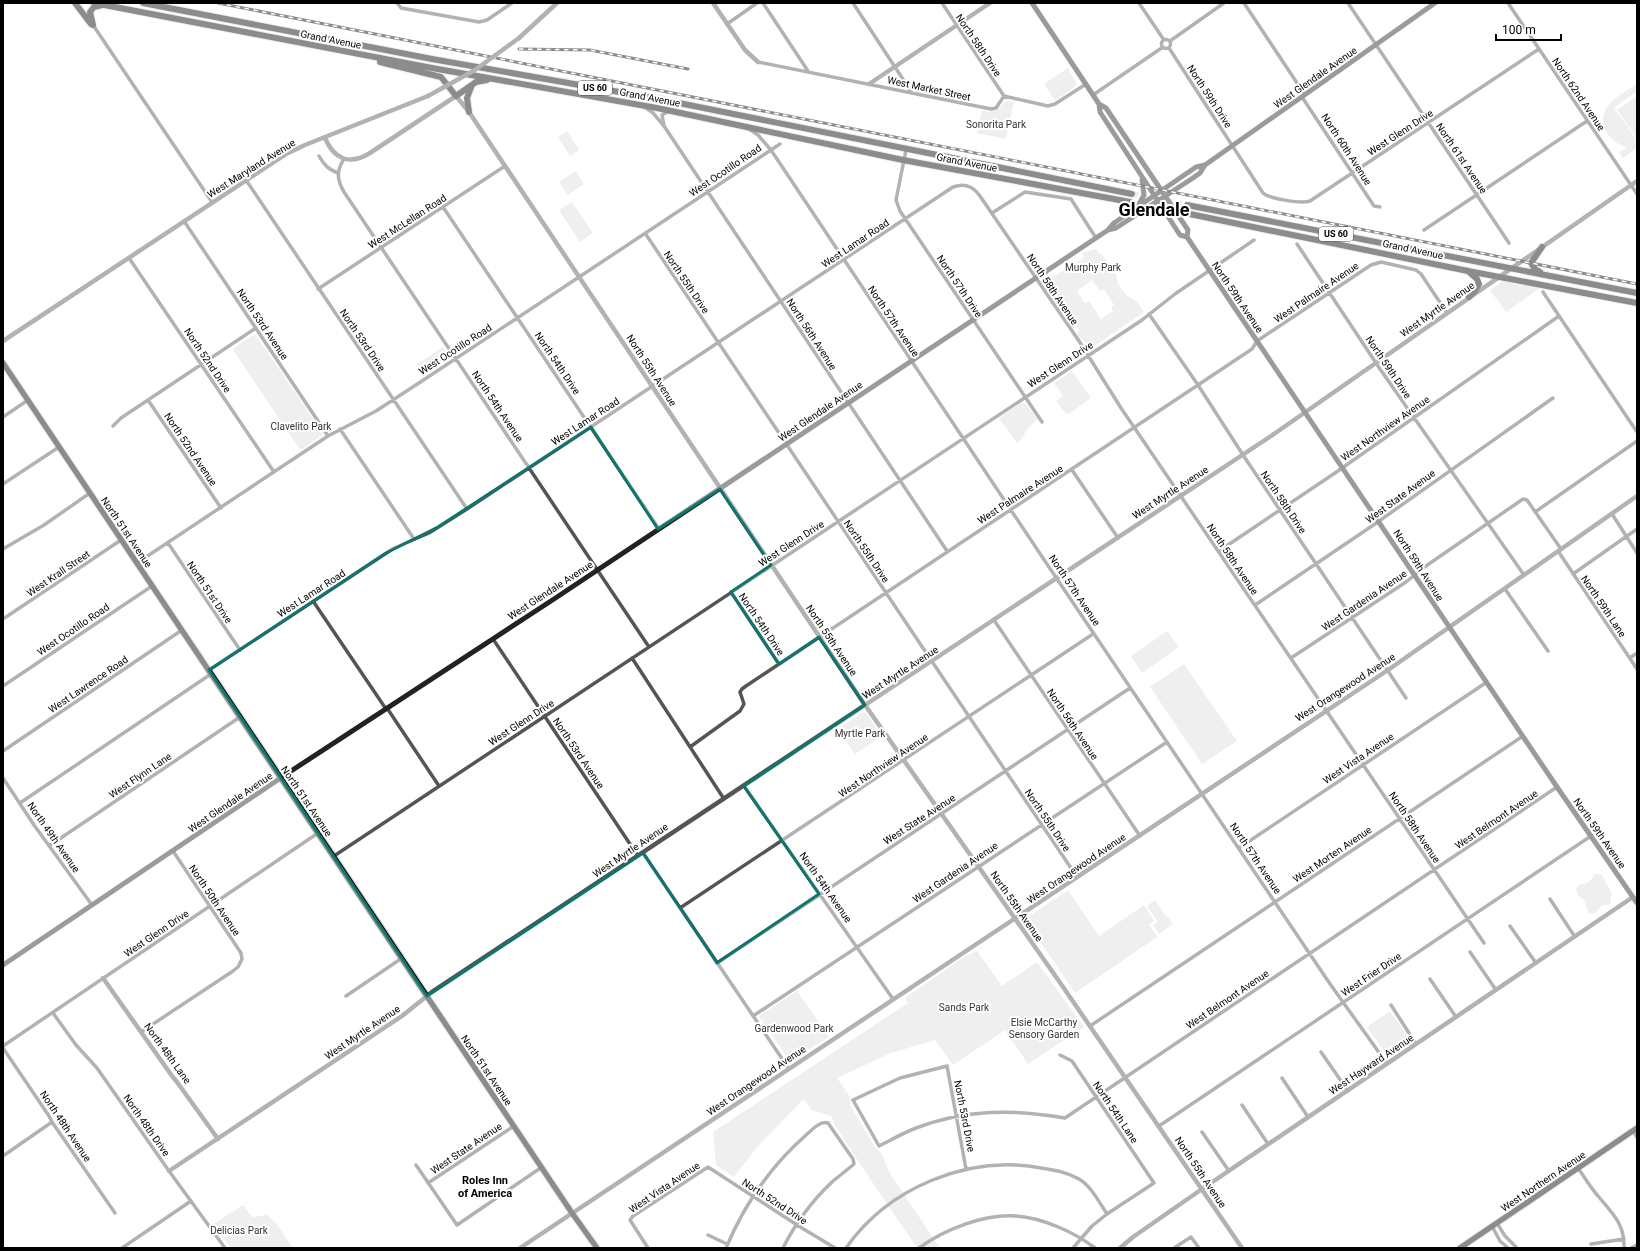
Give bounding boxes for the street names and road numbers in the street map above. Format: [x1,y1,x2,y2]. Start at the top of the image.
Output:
street label: North 58th Drive [954,12,1003,78]
street label: Grand Avenue [300,28,362,51]
street label: West Glendale Avenue [1272,45,1359,110]
street label: North 62nd Avenue [1550,56,1607,133]
street label: North 59th Drive [1185,63,1234,130]
street label: West Market Street [886,74,972,103]
road number: US 60 [578,81,612,95]
street label: Grand Avenue [619,86,681,109]
street label: West Glenn Drive [1366,107,1435,158]
street label: North 60th Avenue [1319,111,1374,187]
street label: North 61st Avenue [1434,121,1489,196]
street label: West Maryland Avenue [205,137,297,200]
street label: West Ocotillo Road [687,142,763,199]
street label: Grand Avenue [936,151,998,174]
street label: West McLellan Road [366,192,448,251]
street label: West Lamar Road [820,217,891,270]
road number: US 60 [1319,227,1353,241]
street label: Grand Avenue [1382,238,1444,261]
street label: North 55th Drive [662,249,711,315]
street label: North 58th Avenue [1025,252,1080,327]
street label: North 57th Drive [935,253,984,319]
street label: North 59th Avenue [1210,260,1265,335]
street label: West Palmaire Avenue [1272,260,1361,325]
street label: West Myrtle Avenue [1398,280,1477,339]
street label: North 57th Avenue [866,284,921,359]
street label: North 53rd Avenue [235,287,290,362]
street label: North 56th Avenue [784,296,839,372]
street label: North 53rd Drive [338,307,388,374]
street label: West Ocotillo Road [417,322,494,377]
street label: North 52nd Drive [182,326,233,394]
street label: North 54th Drive [533,330,582,396]
street label: North 55th Avenue [624,332,679,408]
street label: North 59th Drive [1364,334,1413,400]
street label: West Glenn Drive [1026,339,1095,390]
street label: North 54th Avenue [470,369,525,444]
street label: West Glendale Avenue [776,379,864,444]
street label: West Northview Avenue [1339,394,1432,463]
street label: West Lamar Road [549,395,621,447]
street label: North 52nd Avenue [162,411,219,488]
street label: West Palmaire Avenue [976,463,1065,526]
street label: West Myrtle Avenue [1130,464,1210,521]
street label: West State Avenue [1363,467,1437,525]
street label: North 58th Drive [1259,469,1308,535]
street label: North 51st Avenue [99,495,154,570]
street label: West Glenn Drive [757,518,826,569]
street label: North 55th Drive [842,518,891,584]
street label: North 58th Avenue [1205,522,1260,597]
street label: North 59th Avenue [1391,527,1446,603]
street label: West Krall Street [25,548,92,599]
street label: North 57th Avenue [1047,553,1102,628]
street label: North 51st Drive [185,559,234,625]
street label: West Glendale Avenue [506,559,595,622]
street label: West Lamar Road [275,567,347,619]
street label: West Gardenia Avenue [1320,568,1409,633]
street label: North 59th Lane [1579,573,1628,639]
street label: North 54th Drive [737,591,786,657]
street label: West Ocotillo Road [35,601,111,658]
street label: North 55th Avenue [804,603,859,678]
street label: West Myrtle Avenue [860,644,940,701]
street label: West Orangewood Avenue [1293,651,1397,724]
street label: West Lawrence Road [47,654,130,715]
street label: North 56th Avenue [1045,687,1100,762]
street label: West Glenn Drive [487,697,556,748]
street label: North 53rd Avenue [551,716,606,791]
street label: West Northview Avenue [836,731,930,799]
street label: West Vista Avenue [1321,731,1396,786]
street label: West Flynn Lane [107,750,174,800]
street label: North 51st Avenue [279,764,334,839]
street label: West Glendale Avenue [186,770,274,835]
street label: North 55th Drive [1023,787,1072,853]
street label: West Belmont Avenue [1453,788,1540,851]
street label: North 58th Avenue [1387,790,1442,865]
street label: West State Avenue [881,792,957,847]
street label: North 59th Avenue [1571,796,1628,870]
street label: North 49th Avenue [25,800,82,874]
street label: West Myrtle Avenue [591,821,670,880]
street label: North 57th Avenue [1228,821,1283,896]
street label: West Morten Avenue [1291,824,1374,885]
street label: West Orangewood Avenue [1025,831,1128,906]
street label: West Gardenia Avenue [911,840,1000,905]
street label: North 54th Avenue [797,850,854,924]
street label: North 50th Avenue [187,863,242,938]
street label: North 55th Avenue [988,869,1045,943]
street label: West Glenn Drive [122,908,191,959]
street label: West Frier Drive [1339,950,1403,998]
street label: West Belmont Avenue [1184,968,1271,1031]
street label: West Myrtle Avenue [323,1003,402,1062]
street label: North 48th Lane [142,1021,193,1086]
street label: West Hayward Avenue [1327,1032,1415,1097]
street label: North 51st Avenue [459,1033,514,1108]
street label: West Orangewood Avenue [705,1043,808,1118]
street label: North 53rd Drive [952,1079,977,1153]
street label: North 54th Lane [1091,1079,1140,1145]
street label: North 48th Avenue [38,1089,93,1164]
street label: North 48th Drive [121,1092,172,1158]
street label: West State Avenue [429,1121,504,1176]
street label: North 55th Avenue [1173,1135,1228,1210]
street label: West Northern Avenue [1499,1149,1588,1214]
street label: West Vista Avenue [627,1160,702,1215]
street label: North 52nd Drive [740,1176,809,1226]

